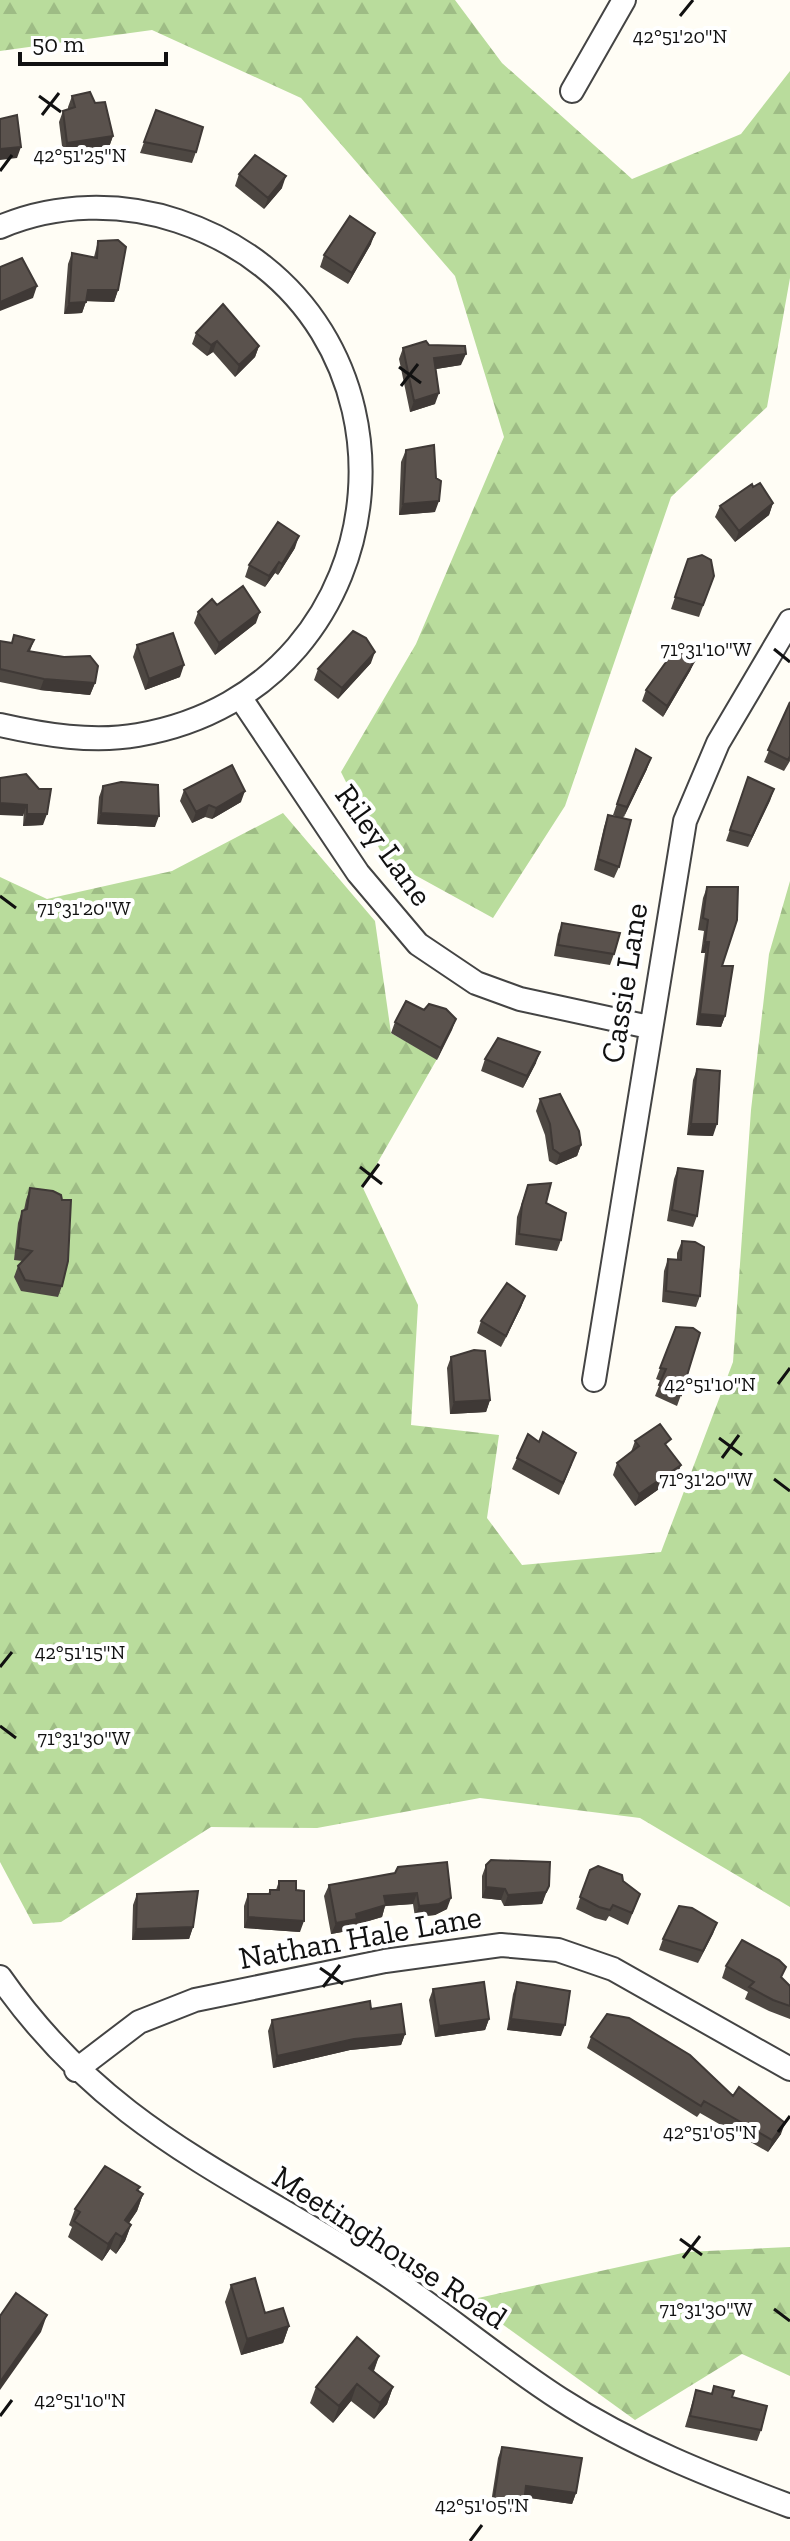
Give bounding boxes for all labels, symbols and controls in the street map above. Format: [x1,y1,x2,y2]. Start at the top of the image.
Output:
scale bar [20,16,166,66]
text: 42°51'20"N [633,24,727,48]
text: 50 m [32,29,85,58]
text: 42°51'25"N [33,143,127,167]
text: 71°31'10"W [661,637,752,661]
street label: Riley Lane [327,777,441,913]
text: 71°31'20"W [37,896,131,920]
street label: Cassie Lane [593,900,655,1066]
text: 42°51'10"N [664,1372,756,1396]
text: 71°31'20"W [659,1467,753,1491]
text: 42°51'15"N [35,1640,125,1664]
text: 71°31'30"W [38,1726,131,1750]
street label: Nathan Hale Lane [236,1897,484,1977]
text: 42°51'05"N [663,2120,757,2144]
street label: Meetinghouse Road [266,2157,515,2337]
text: 71°31'30"W [660,2297,753,2321]
text: 42°51'10"N [34,2388,126,2412]
text: 42°51'05"N [435,2493,529,2517]

